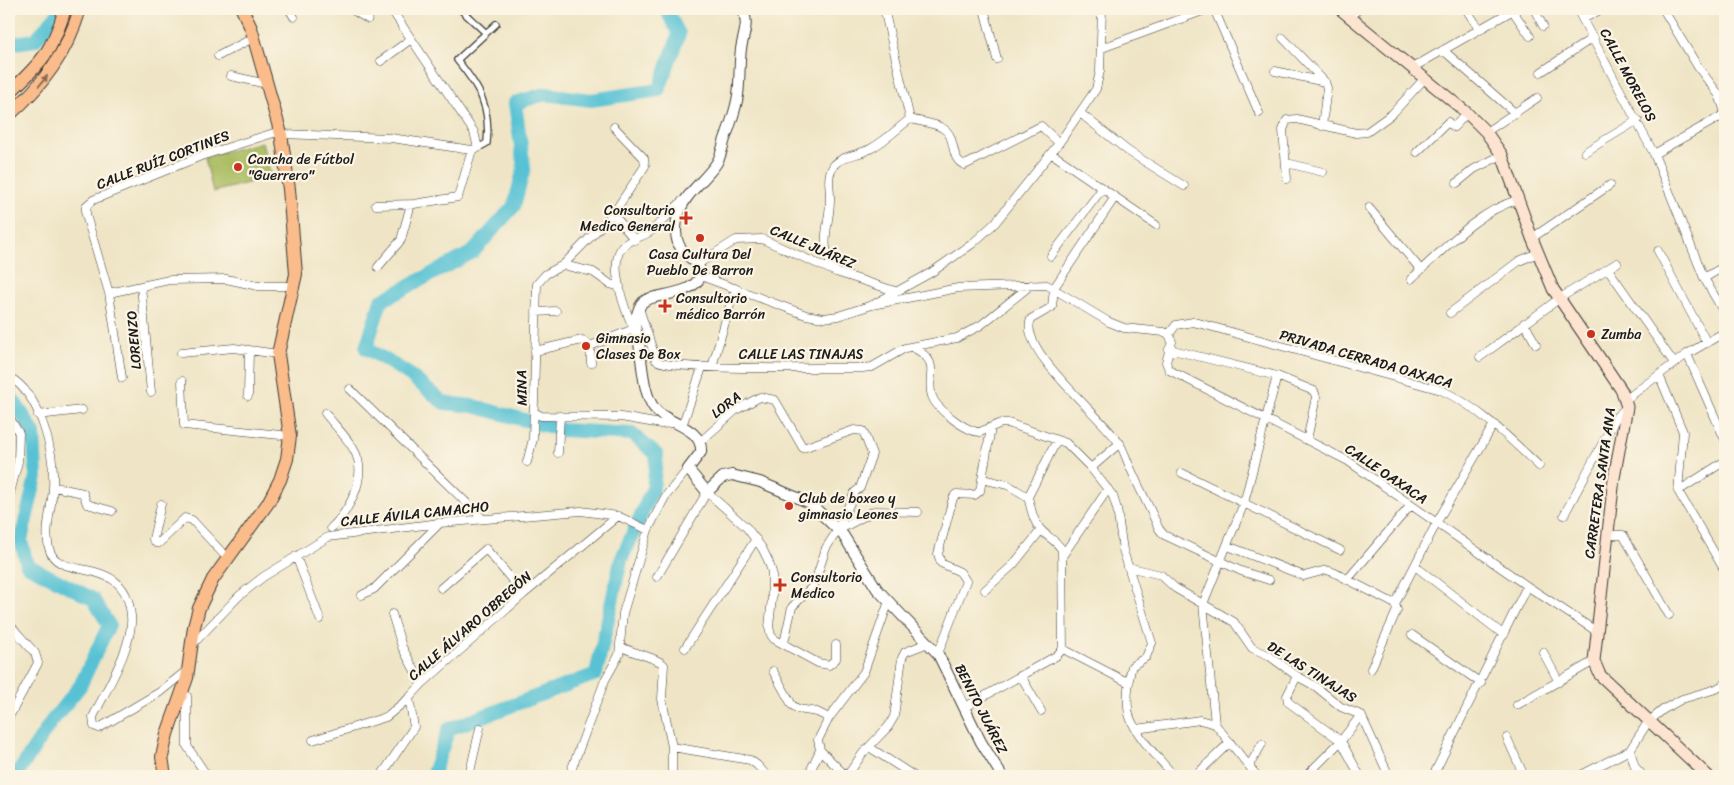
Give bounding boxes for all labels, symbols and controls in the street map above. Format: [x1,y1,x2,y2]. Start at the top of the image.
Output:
street label: CALLE MORELOS [1593,23,1663,127]
one-way arrow [38,74,49,87]
street label: CALLE RUÍZ CORTINES [93,123,233,197]
place label: Cancha de Fútbol "Guerrero" [248,147,355,188]
marker: Cancha de Fútbol "Guerrero" [232,161,244,173]
place label: Consultorio Medico General [580,198,676,239]
marker: Consultorio Medico General [679,211,693,225]
street label: CALLE JUÁREZ [766,218,860,276]
marker: Casa Cultura Del Pueblo De Barron [694,232,706,244]
place label: Casa Cultura Del Pueblo De Barron [647,242,754,283]
place label: Consultorio médico Barrón [676,286,765,327]
marker: Consultorio médico Barrón [658,299,672,313]
street label: LORENZO [119,309,149,371]
street label: PRIVADA CERRADA OAXACA [1276,322,1456,396]
place label: Zumba [1601,322,1642,347]
place label: Gimnasio Clases De Box [596,326,682,367]
marker: Zumba [1585,328,1597,340]
marker: Gimnasio Clases De Box [580,340,592,352]
street label: CALLE LAS TINAJAS [739,342,864,367]
street label: MINA [509,370,535,406]
street label: LORA [705,385,747,425]
street label: CARRETERA SANTA ANA [1577,406,1623,560]
street label: CALLE OAXACA [1340,437,1432,511]
place label: Club de boxeo y gimnasio Leones [798,486,899,527]
street label: CALLE ÁVILA CAMACHO [340,494,490,534]
marker: Club de boxeo y gimnasio Leones [783,500,795,512]
street label: CALLE ÁLVARO OBREGÓN [402,565,538,687]
place label: Consultorio Medico [791,565,862,606]
marker: Consultorio Medico [773,578,787,592]
street label: DE LAS TINAJAS [1262,634,1362,710]
street label: BENITO JUÁREZ [948,659,1014,759]

